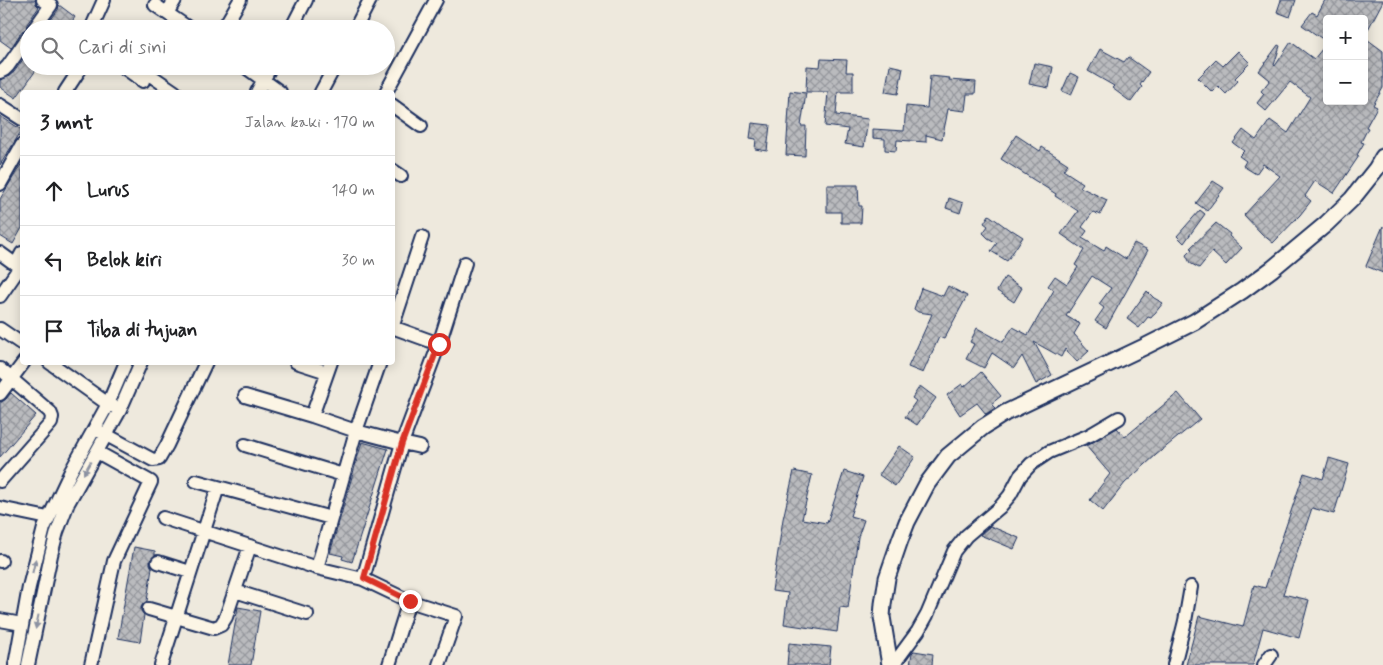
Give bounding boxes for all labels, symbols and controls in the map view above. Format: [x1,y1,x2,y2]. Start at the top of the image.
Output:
map controls [1323,15,1368,105]
button: + [1323,15,1368,60]
search box [20,20,395,75]
icon: search [38,34,66,62]
text: Cari di sini [78,35,166,60]
button: − [1323,60,1368,105]
text: 3 mnt [40,109,93,137]
text: Jalan kaki · 170 m [244,112,375,133]
icon: ahead [40,177,68,205]
text: Lurus [87,178,129,203]
text: 140 m [331,180,375,201]
icon: left [40,247,68,275]
text: Belok kiri [87,248,162,273]
text: 30 m [342,250,375,271]
icon: arrive [40,317,68,345]
text: Tiba di tujuan [87,318,198,343]
route start [428,333,451,356]
one-way arrow [83,462,92,475]
one-way arrow [30,558,38,573]
route end [399,590,422,613]
one-way arrow [33,614,41,629]

